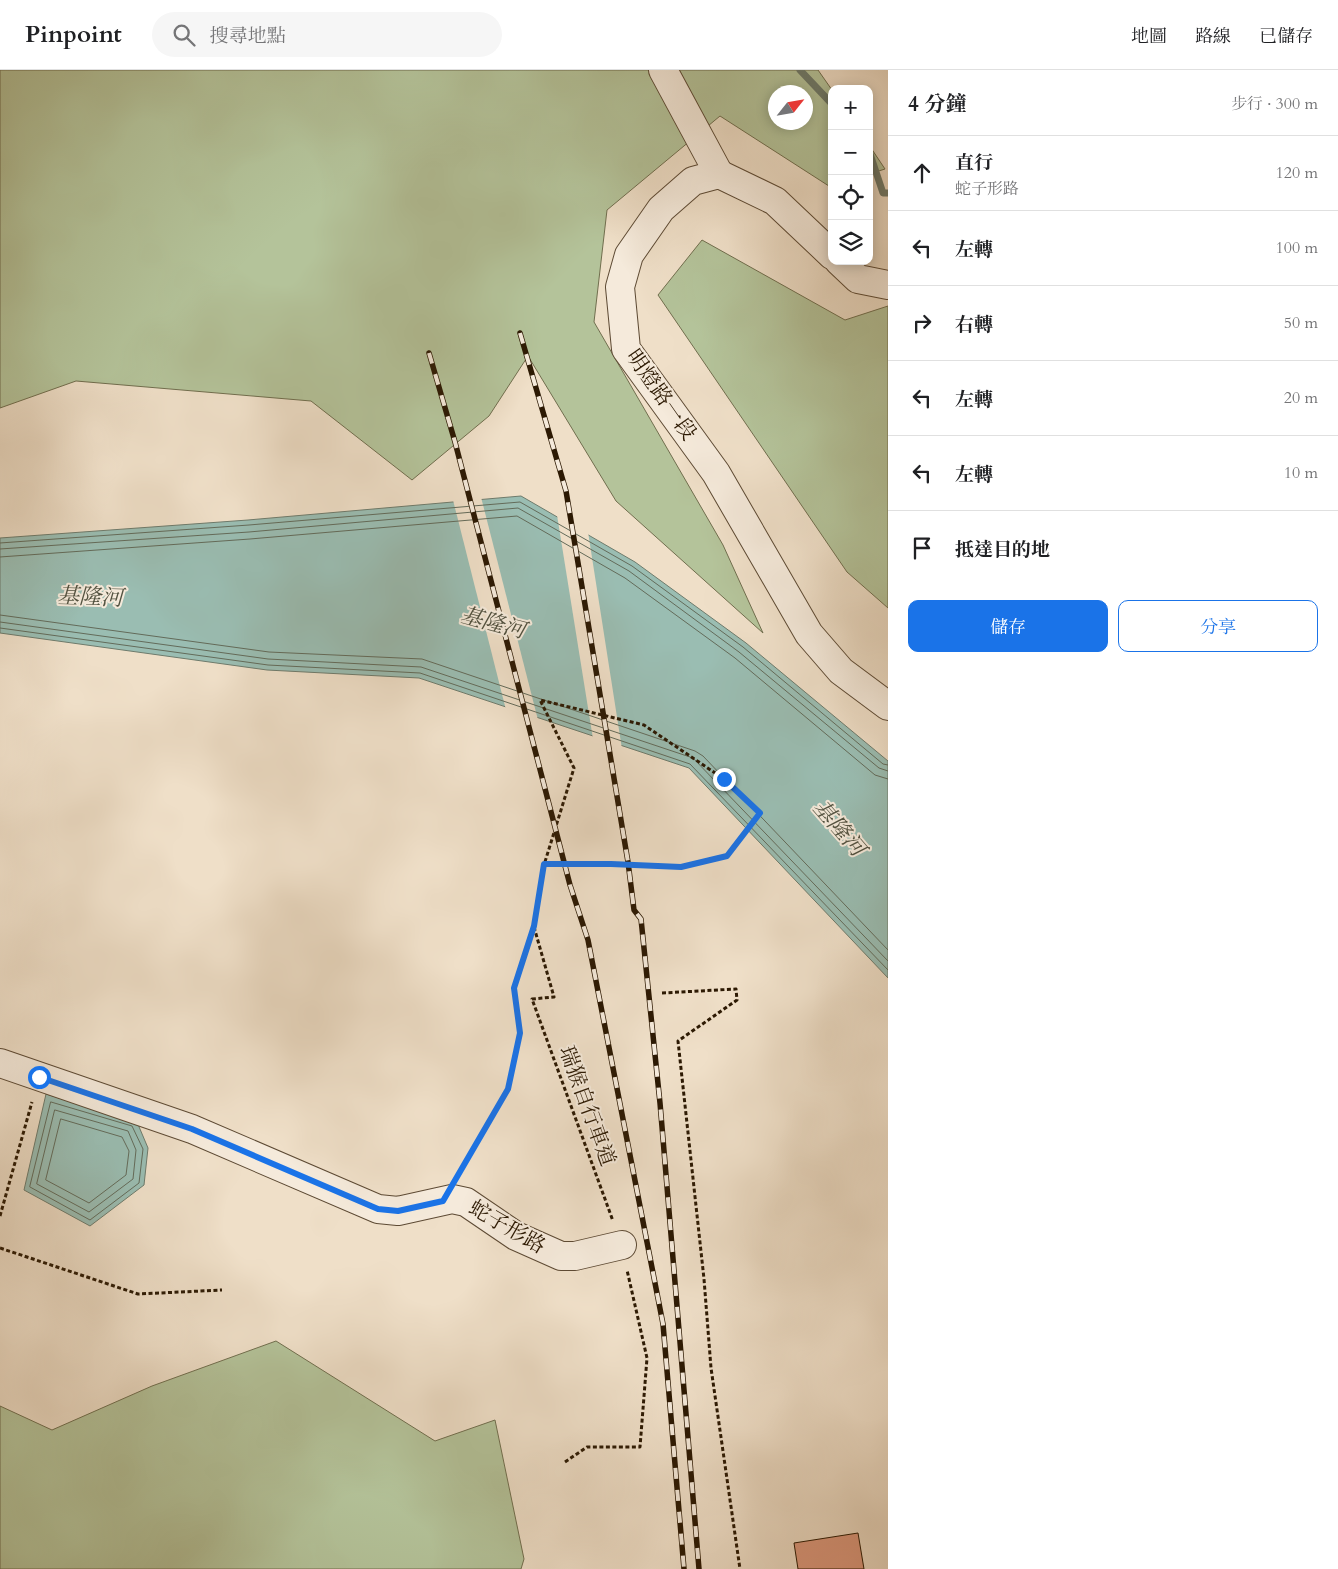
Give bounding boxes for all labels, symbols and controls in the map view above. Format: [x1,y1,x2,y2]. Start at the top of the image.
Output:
search box [152,12,502,57]
text: Pinpoint [25,18,122,51]
icon: search [170,21,198,49]
text: 搜尋地點 [210,23,286,49]
text: 地圖 [1131,24,1167,49]
text: 路線 [1195,24,1231,49]
text: 已儲存 [1259,24,1313,49]
north arrow [768,85,813,130]
map controls [828,85,873,265]
button: + [828,85,873,130]
text: 4 分鐘 [908,90,966,119]
text: 步行 · 300 m [1231,93,1318,115]
button: − [828,130,873,175]
text: 直行 [955,150,993,176]
icon: ahead [908,159,936,187]
text: 120 m [1276,162,1318,184]
button: locate [828,175,873,220]
text: 蛇子形路 [955,178,1019,200]
button: layers [828,220,873,265]
icon: left [908,234,936,262]
text: 左轉 [955,237,993,263]
text: 100 m [1276,237,1318,259]
icon: right [908,309,936,337]
text: 右轉 [955,312,993,338]
text: 50 m [1284,312,1318,334]
street label: 明燈路一段 [619,344,703,446]
icon: left [908,384,936,412]
text: 左轉 [955,387,993,413]
text: 20 m [1284,387,1318,409]
icon: left [908,459,936,487]
text: 左轉 [955,462,993,488]
text: 10 m [1284,462,1318,484]
icon: arrive [908,534,936,562]
text: 抵達目的地 [955,537,1050,563]
water label: 基隆河 [56,581,127,613]
water label: 基隆河 [457,600,533,647]
button: 儲存 [908,600,1108,652]
button: 分享 [1118,600,1318,652]
route end [713,768,736,791]
water label: 基隆河 [806,793,875,866]
street label: 瑞猴自行車道 [552,1042,622,1170]
route start [28,1066,51,1089]
street label: 蛇子形路 [463,1193,551,1261]

